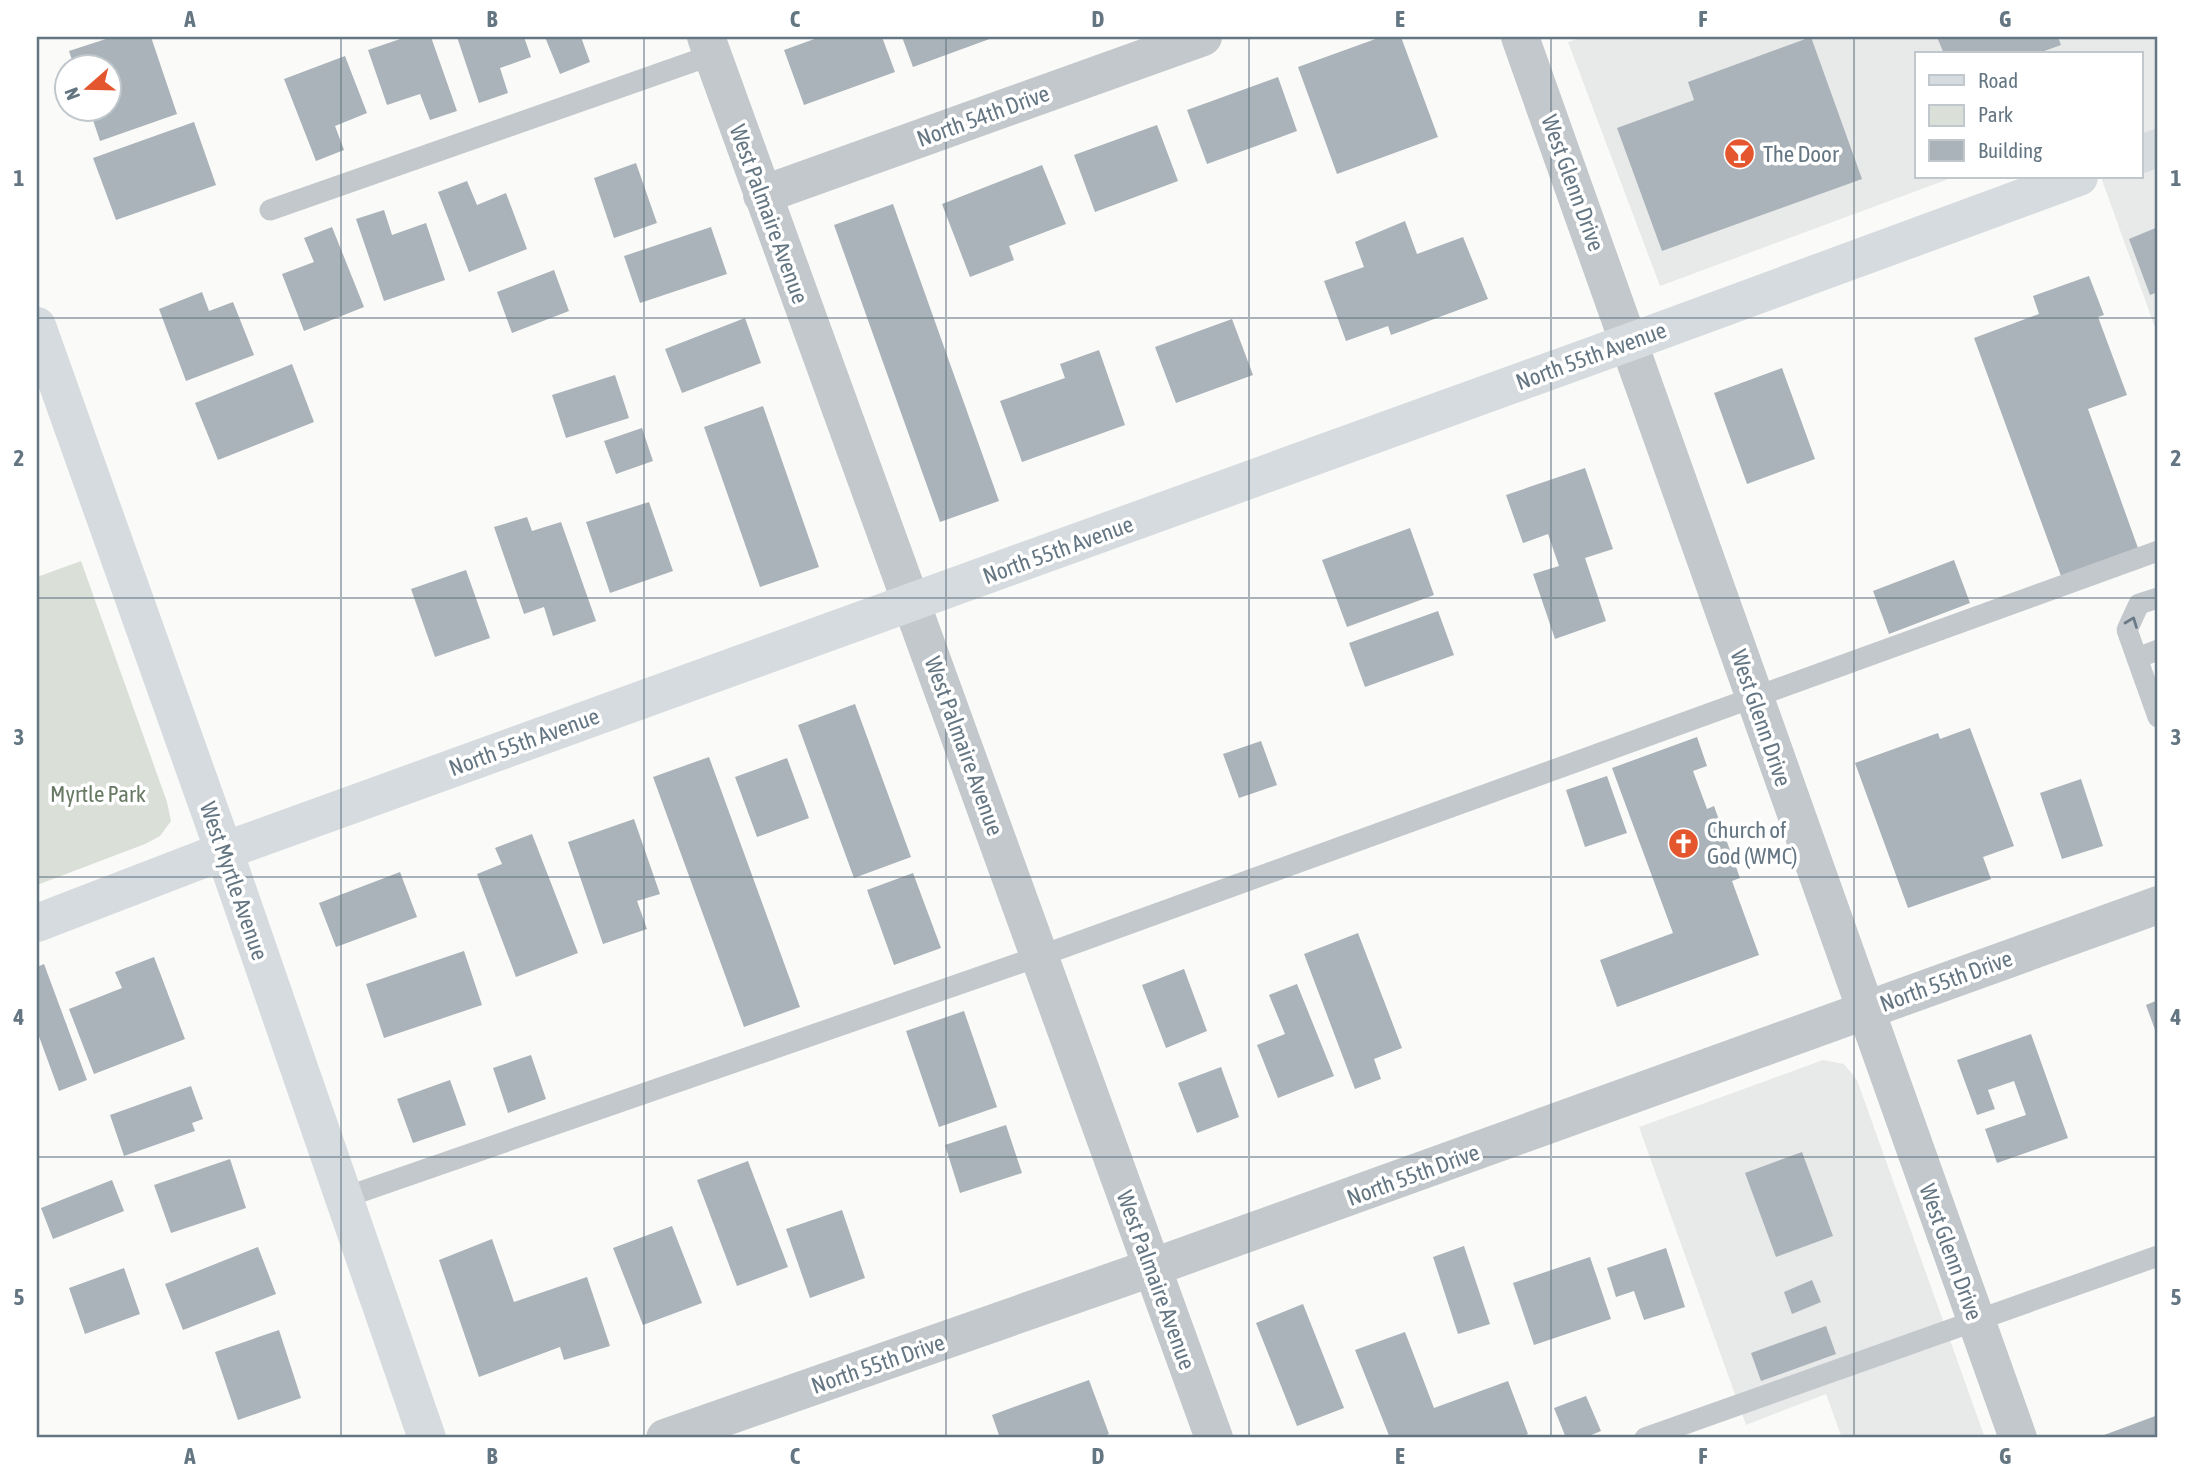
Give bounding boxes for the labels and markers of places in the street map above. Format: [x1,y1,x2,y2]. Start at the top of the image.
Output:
bar icon: The Door [1723,137,1757,171]
place label: The Door [1763,141,1840,167]
place label: Church of God (WMC) [1707,817,1798,869]
church icon: Church of God (WMC) [1667,826,1701,860]

